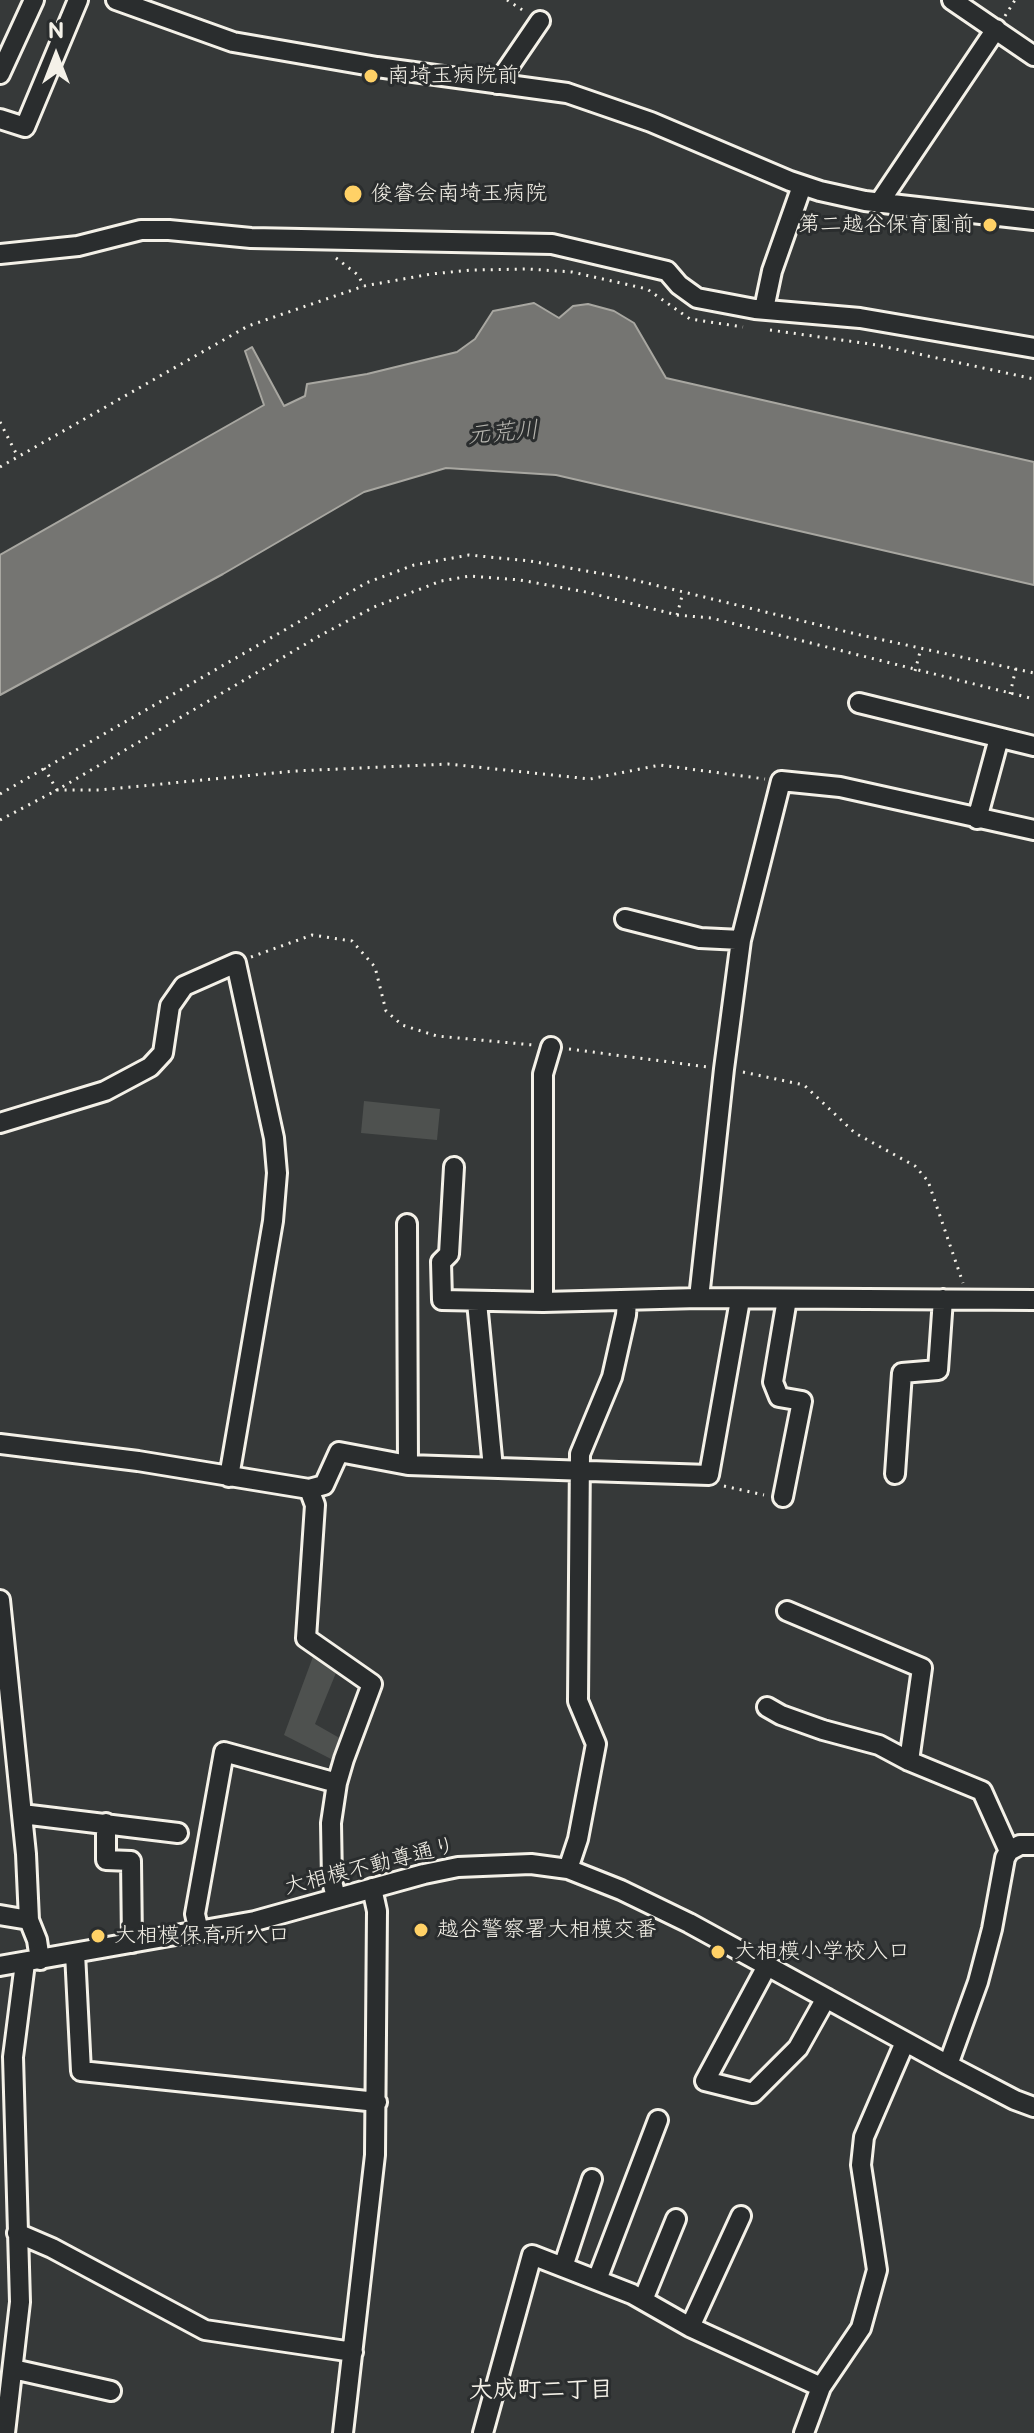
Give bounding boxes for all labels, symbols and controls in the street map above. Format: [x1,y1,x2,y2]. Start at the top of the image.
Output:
north arrow [16,16,96,96]
text: N [48,18,64,45]
place label: 南埼玉病院前 [387,63,519,89]
marker: 南埼玉病院前 [362,67,380,85]
place label: 俊睿会南埼玉病院 [371,181,547,207]
marker: 俊睿会南埼玉病院 [342,183,364,205]
place label: 第二越谷保育園前 [798,212,974,238]
marker: 第二越谷保育園前 [981,216,999,234]
water label: 元荒川 [466,417,540,451]
street label: 大相模不動尊通り [281,1833,459,1901]
place label: 越谷警察署大相模交番 [437,1917,657,1943]
marker: 越谷警察署大相模交番 [412,1921,430,1939]
place label: 大相模保育所入口 [114,1923,290,1949]
marker: 大相模保育所入口 [89,1927,107,1945]
place label: 大相模小学校入口 [734,1939,910,1965]
marker: 大相模小学校入口 [709,1943,727,1961]
district label: 大成町二丁目 [469,2377,613,2405]

